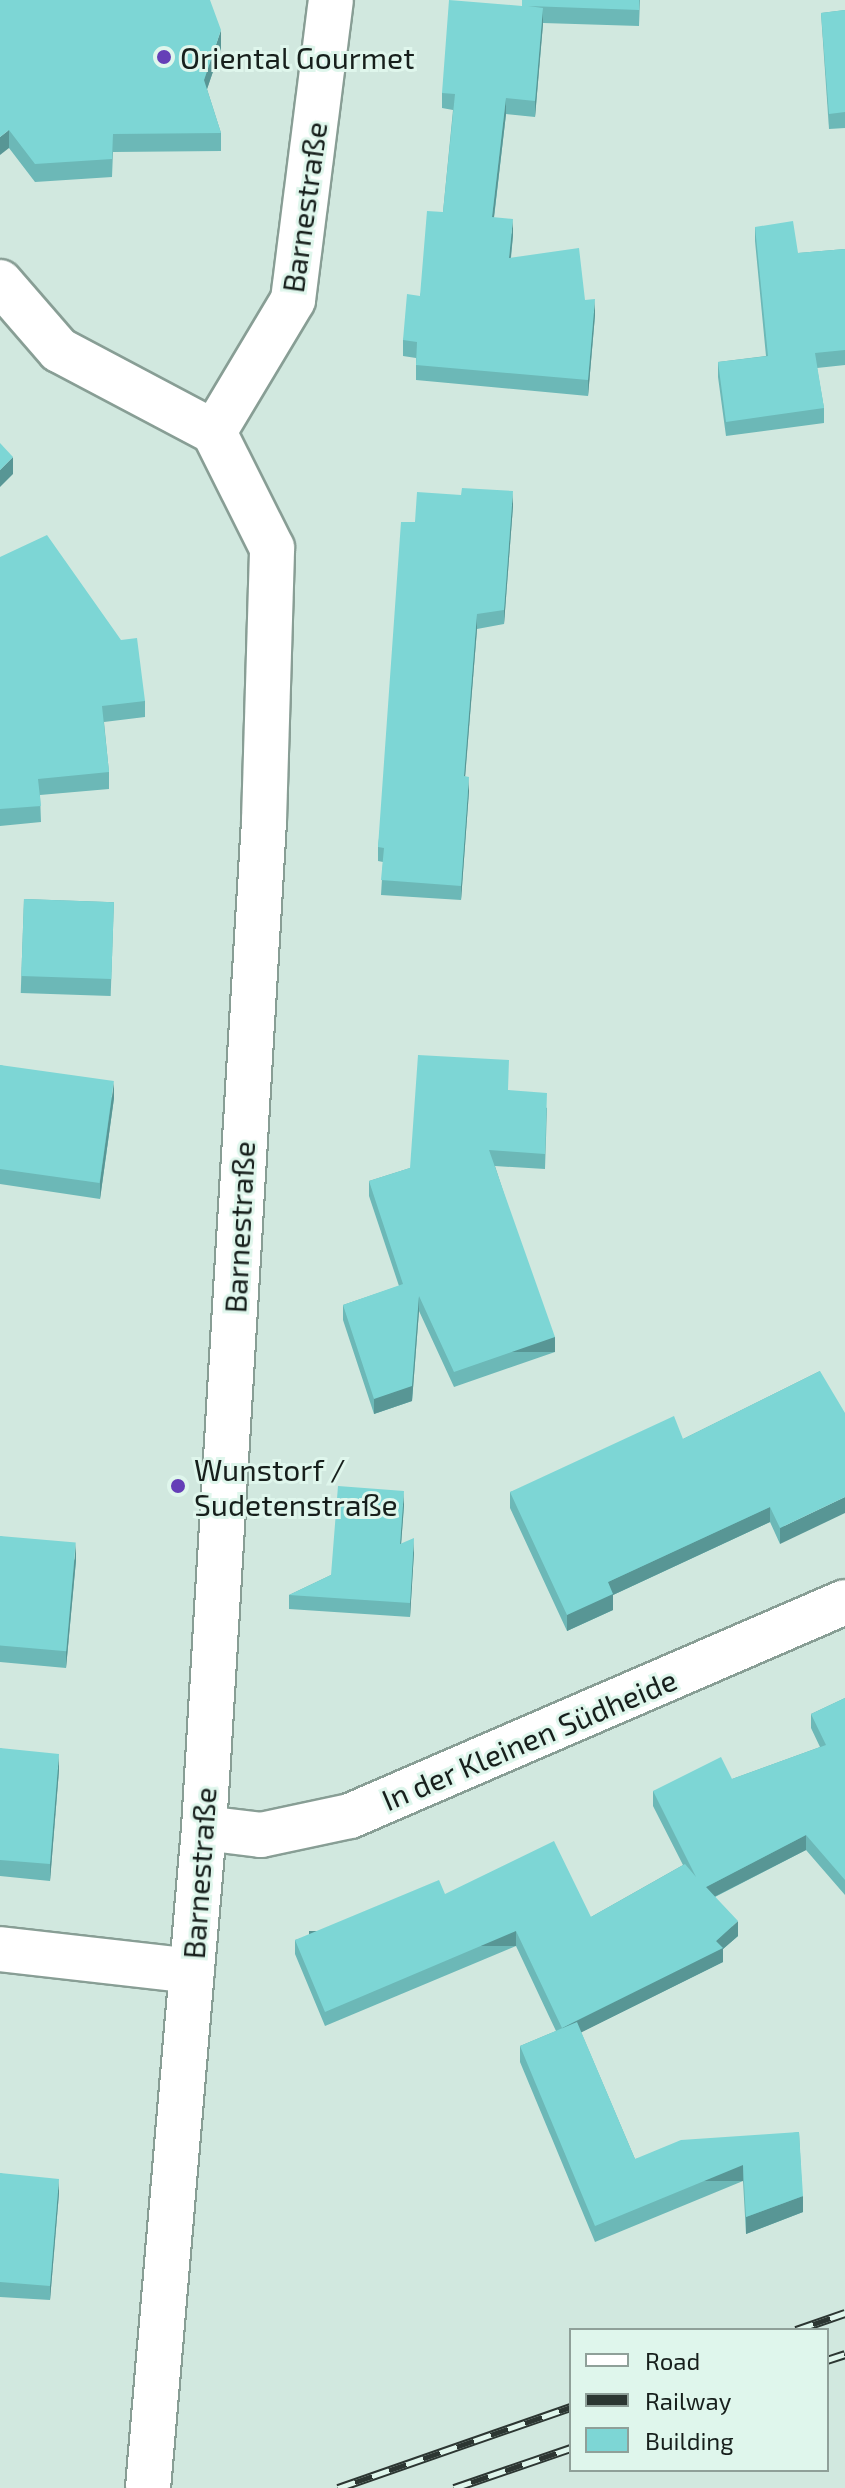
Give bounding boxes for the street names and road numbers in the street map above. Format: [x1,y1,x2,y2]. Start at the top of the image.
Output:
street label: Barnestraße [274,119,334,295]
street label: Barnestraße [217,1140,261,1314]
street label: In der Kleinen Südheide [376,1660,682,1818]
street label: Barnestraße [175,1786,223,1960]

